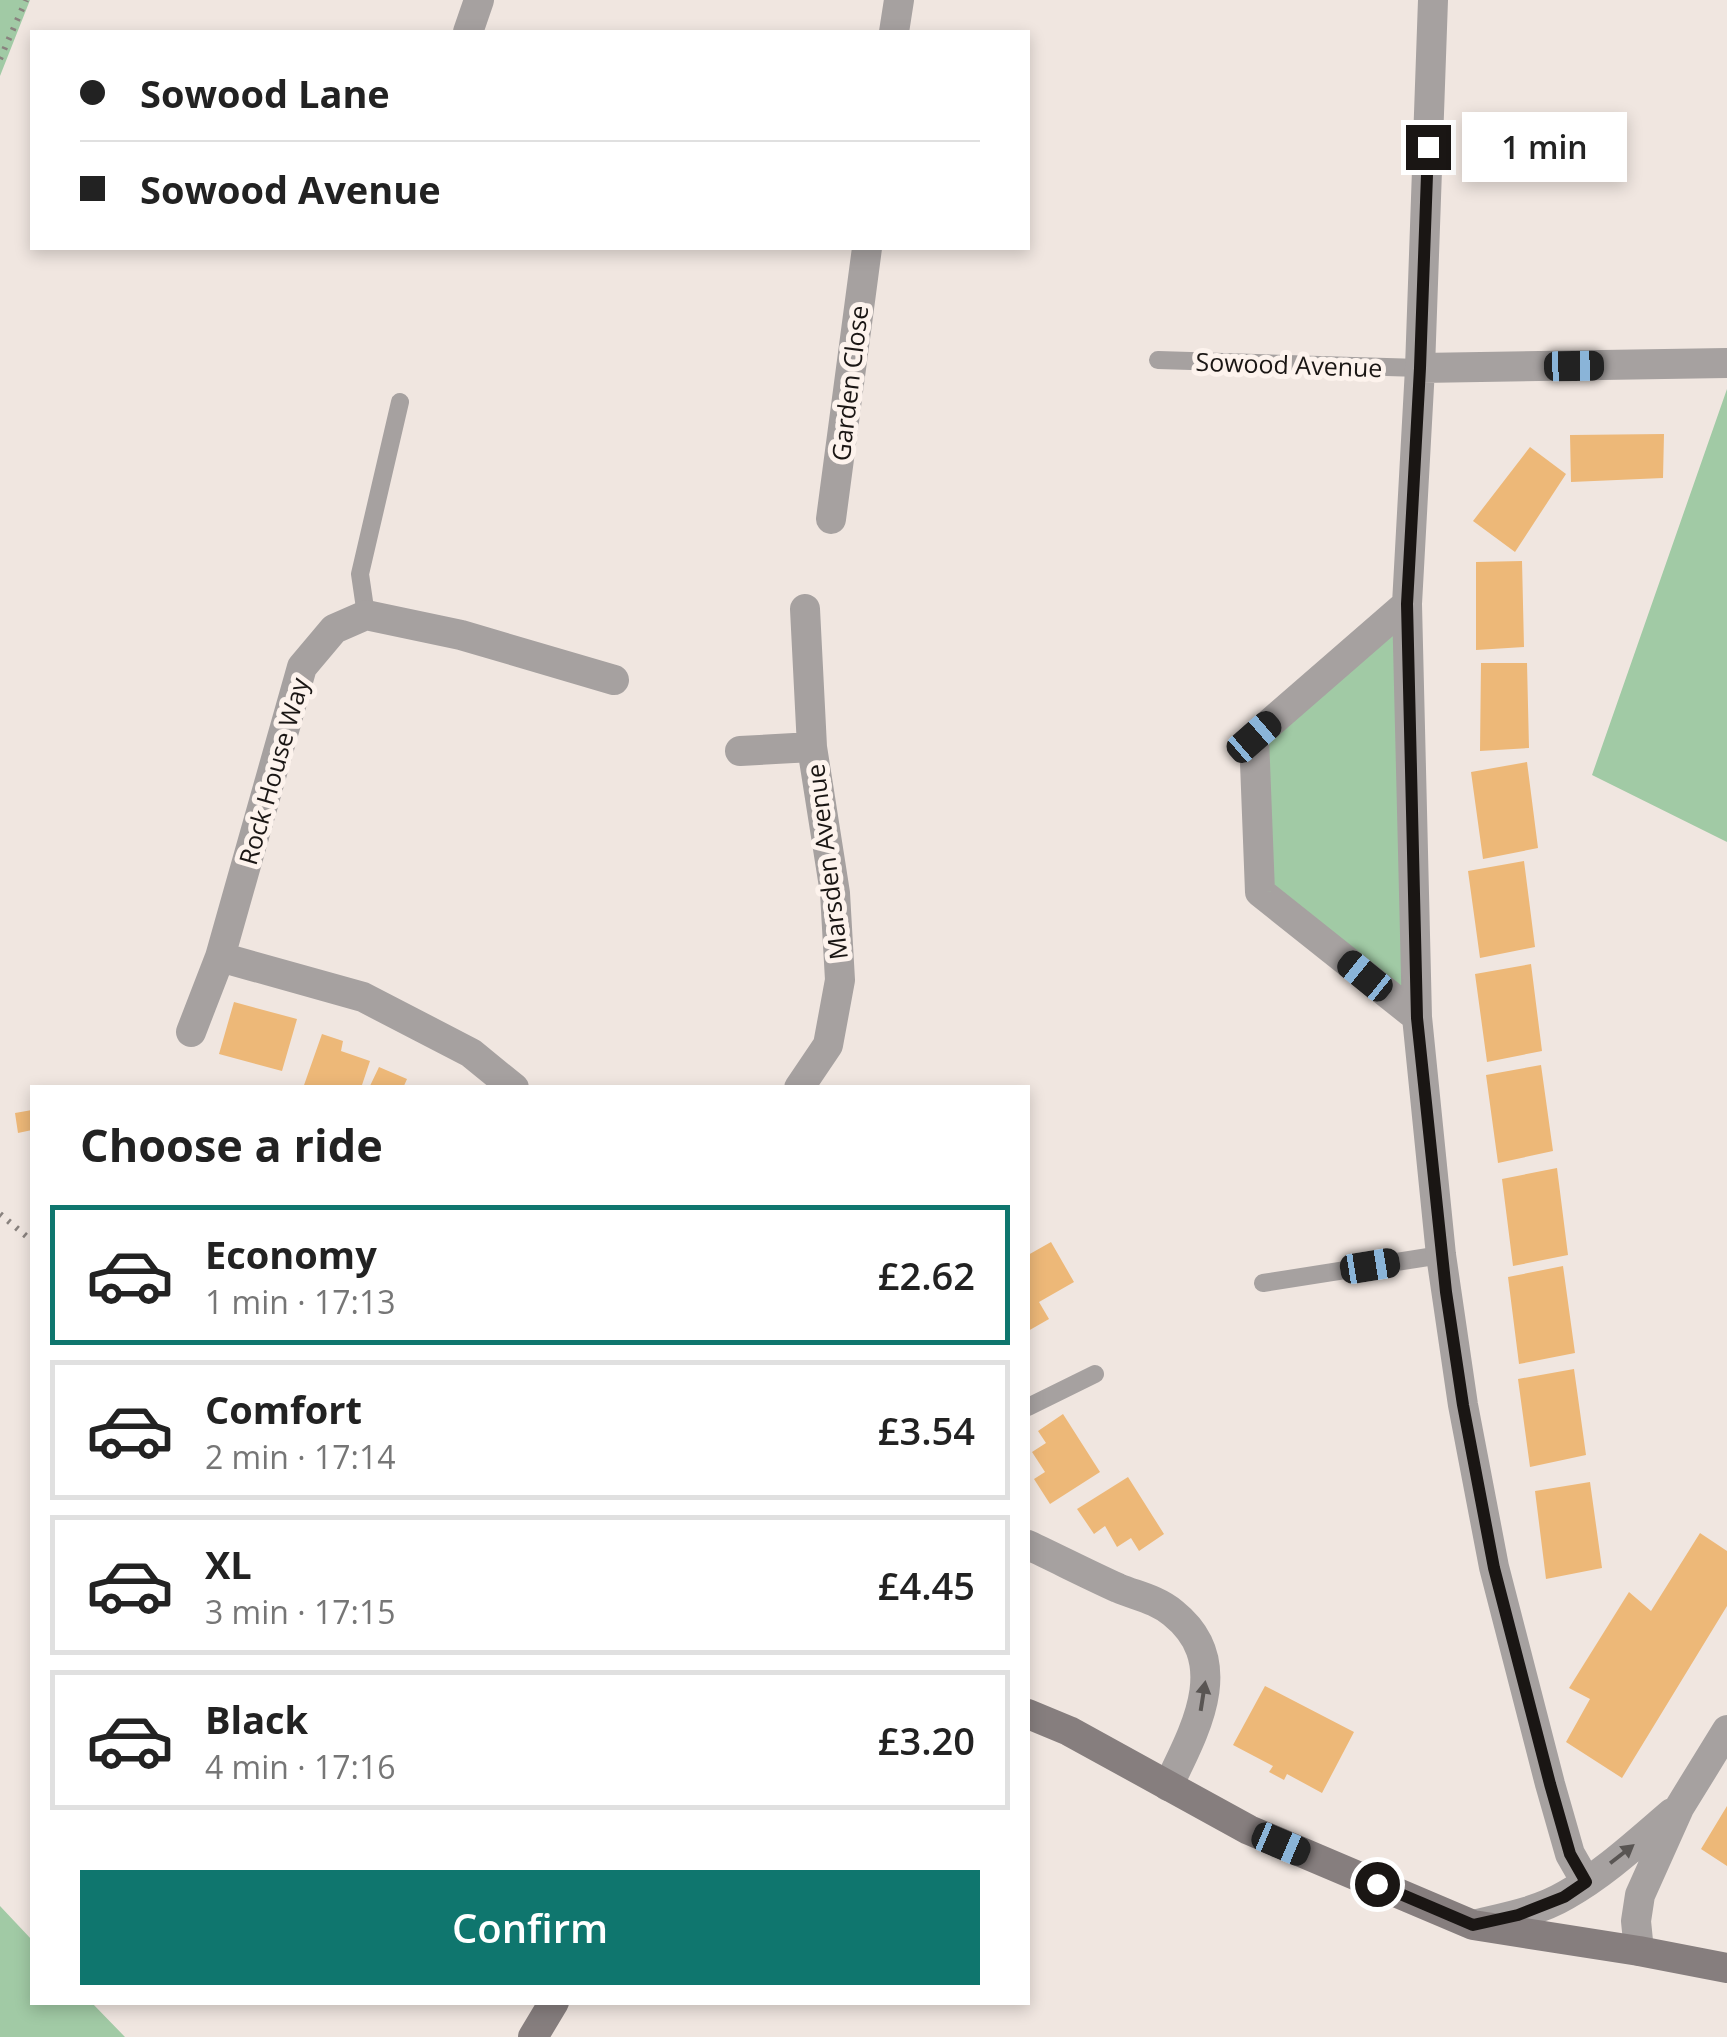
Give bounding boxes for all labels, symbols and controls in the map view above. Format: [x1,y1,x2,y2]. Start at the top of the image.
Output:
text: Sowood Lane [140,67,390,119]
callout: 1 min [1463,112,1628,182]
route end [1406,125,1451,170]
text: 1 min [1501,125,1588,168]
text: Sowood Avenue [140,163,441,215]
street label: Garden Close [823,303,875,463]
street label: Sowood Avenue [1195,344,1383,384]
car [1544,350,1604,382]
street label: Rock House Way [230,673,316,868]
car [1222,706,1286,768]
street label: Marsden Avenue [797,762,855,962]
car [1332,945,1398,1007]
text: Choose a ride [80,1114,383,1175]
text: Economy [205,1228,377,1280]
icon: car [85,1230,175,1320]
car [1338,1246,1402,1286]
text: £2.62 [878,1249,975,1301]
text: 1 min · 17:13 [205,1280,396,1323]
text: Comfort [205,1383,362,1435]
icon: car [85,1385,175,1475]
text: £3.54 [878,1404,975,1456]
text: 2 min · 17:14 [205,1435,396,1478]
text: XL [205,1538,252,1590]
icon: car [85,1540,175,1630]
text: £4.45 [878,1559,975,1611]
text: 3 min · 17:15 [205,1590,396,1633]
one-way arrow [1196,1680,1211,1711]
text: Black [205,1693,308,1745]
icon: car [85,1695,175,1785]
text: £3.20 [878,1714,975,1766]
text: 4 min · 17:16 [205,1745,396,1788]
car [1248,1818,1314,1870]
one-way arrow [1609,1845,1635,1865]
route start [1355,1862,1400,1907]
button: Confirm [80,1870,980,1985]

